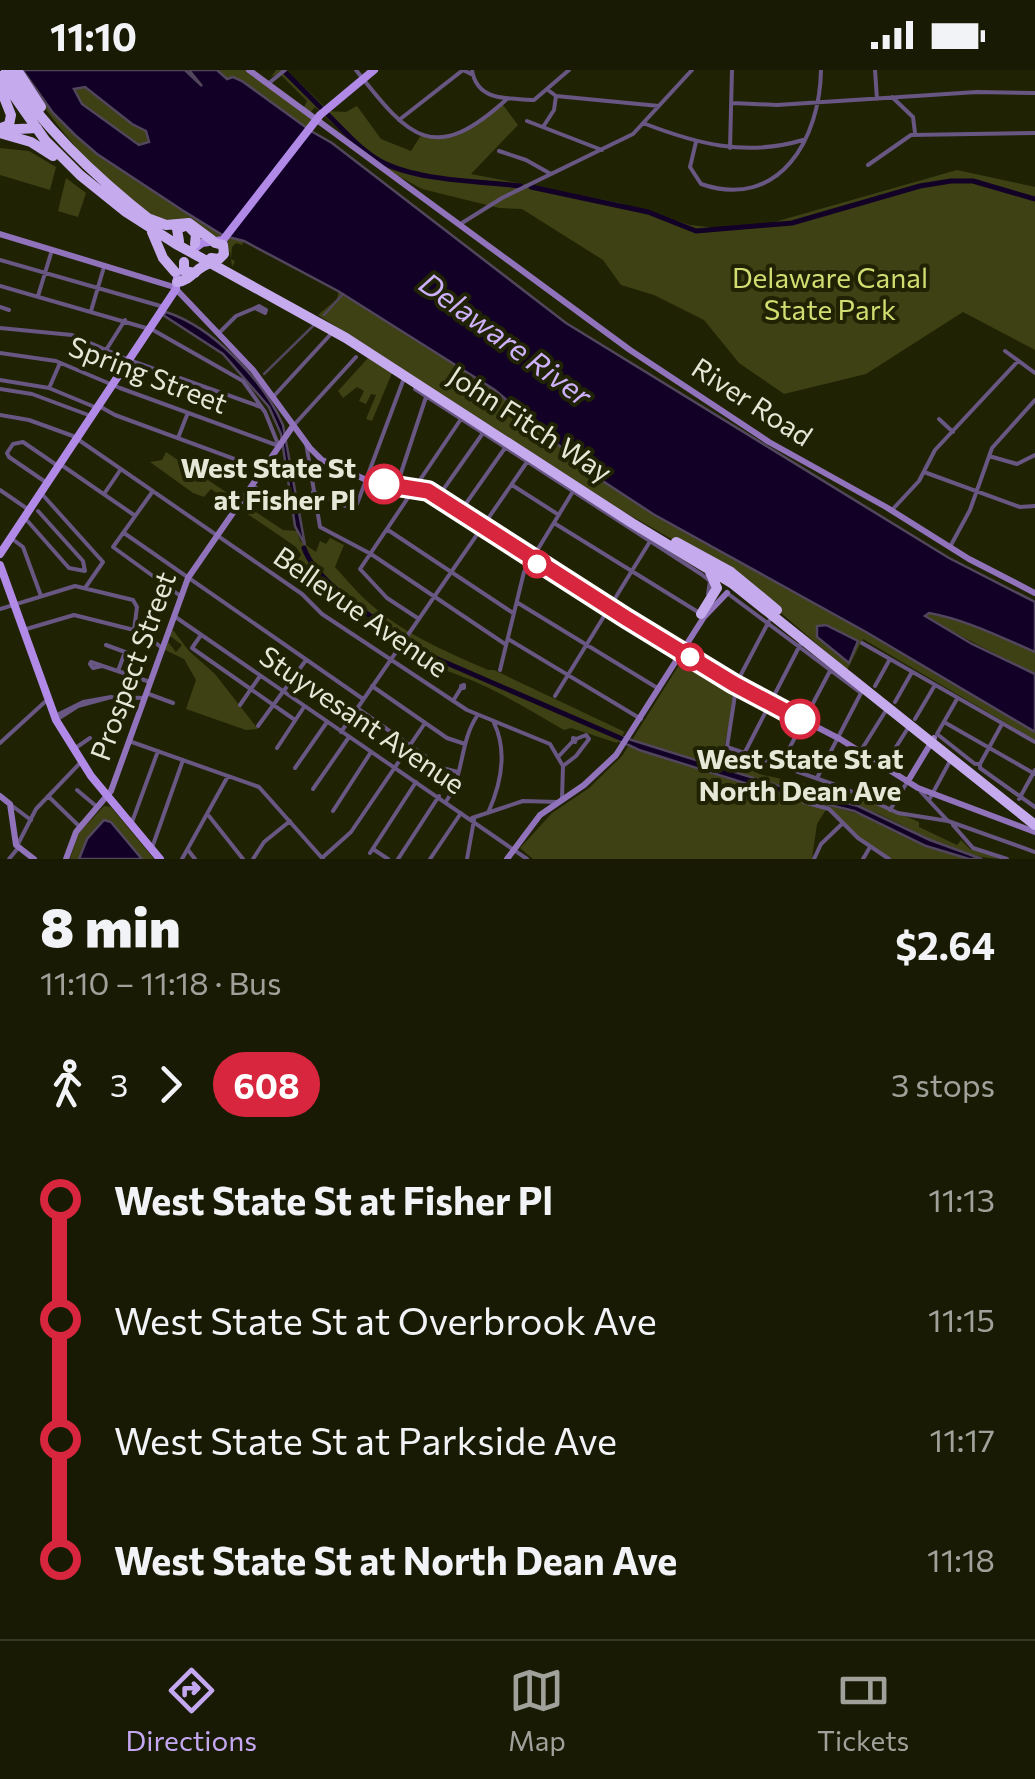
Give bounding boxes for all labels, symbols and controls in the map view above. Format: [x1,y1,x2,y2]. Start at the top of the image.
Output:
text: 11:10 [50,12,137,59]
park label: Delaware Canal State Park [732,260,928,326]
water label: Delaware River [413,263,601,413]
street label: Spring Street [64,328,232,420]
street label: River Road [686,350,819,453]
street label: John Fitch Way [442,358,619,489]
place label: West State St at Fisher Pl [181,450,356,516]
marker: West State St at Fisher Pl [365,465,403,503]
street label: Bellevue Avenue [268,538,455,684]
unlabelled marker [524,551,550,577]
street label: Prospect Street [82,567,182,765]
street label: Stuyvesant Avenue [254,638,472,800]
unlabelled marker [677,644,703,670]
marker: West State St at North Dean Ave [781,700,819,738]
place label: West State St at North Dean Ave [696,741,904,807]
text: 8 min [40,891,181,958]
text: $2.64 [895,921,995,968]
text: 11:10 – 11:18 · Bus [40,962,282,1002]
icon: walk [40,1057,95,1112]
icon: forward [143,1057,198,1112]
text: 608 [233,1063,300,1106]
text: 3 [110,1064,128,1104]
text: 3 stops [891,1064,995,1104]
text: West State St at Fisher Pl [114,1176,553,1223]
text: 11:13 [928,1179,995,1219]
text: West State St at Overbrook Ave [114,1296,657,1343]
text: 11:15 [928,1299,995,1339]
text: West State St at Parkside Ave [114,1416,617,1463]
text: 11:17 [930,1419,995,1459]
text: West State St at North Dean Ave [114,1536,677,1583]
text: 11:18 [927,1539,995,1579]
tab: Directions [126,1663,257,1757]
tab: Map [508,1663,566,1757]
tab: Tickets [817,1663,909,1757]

